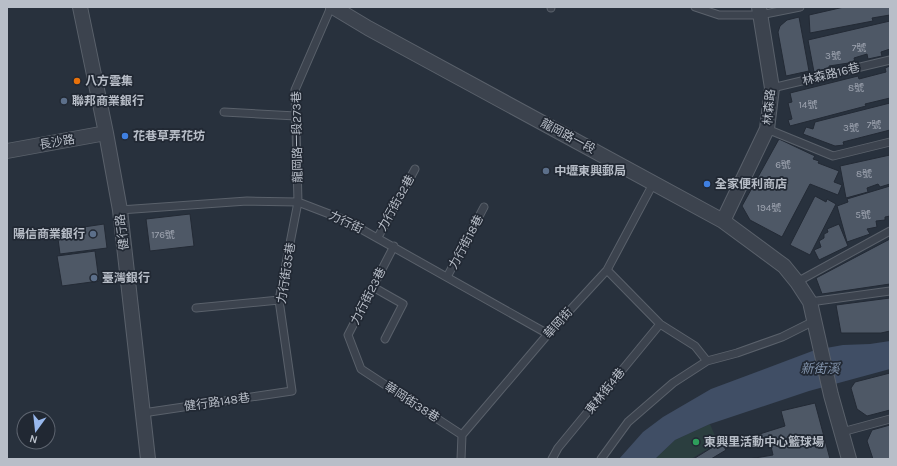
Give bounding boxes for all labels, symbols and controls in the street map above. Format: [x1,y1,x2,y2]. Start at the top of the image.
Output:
house number: 7號 [852,42,866,54]
house number: 3號 [825,50,841,62]
street label: 林森路16巷 [801,60,861,88]
place label: 八方雲集 [85,74,133,88]
marker: 八方雲集 [72,76,82,86]
house number: 8號 [848,82,864,94]
street label: 林森路 [760,88,778,126]
street label: 龍岡路一段273巷 [289,91,305,183]
place label: 聯邦商業銀行 [72,94,144,108]
marker: 聯邦商業銀行 [59,96,69,106]
house number: 14號 [799,99,817,111]
street label: 龍岡路一段 [538,116,598,156]
house number: 7號 [867,119,881,131]
house number: 3號 [843,122,859,134]
place label: 花巷草弄花坊 [133,129,205,143]
marker: 花巷草弄花坊 [120,131,130,141]
street label: 長沙路 [38,132,76,152]
house number: 6號 [775,159,791,171]
place label: 中壢東興郵局 [554,164,626,178]
marker: 中壢東興郵局 [541,166,551,176]
house number: 8號 [856,168,872,180]
street label: 力行街32巷 [375,172,417,234]
place label: 全家便利商店 [715,177,787,191]
marker: 全家便利商店 [702,179,712,189]
house number: 194號 [757,202,781,214]
street label: 力行街 [327,208,365,236]
house number: 5號 [855,209,871,221]
street label: 健行路 [113,213,131,251]
street label: 力行街18巷 [446,213,486,271]
place label: 陽信商業銀行 [13,227,85,241]
marker: 陽信商業銀行 [88,229,98,239]
house number: 176號 [151,229,175,241]
street label: 力行街35巷 [274,241,298,305]
street label: 力行街23巷 [348,265,388,327]
place label: 臺灣銀行 [102,271,150,285]
marker: 臺灣銀行 [89,273,99,283]
street label: 華岡街 [541,305,575,341]
water label: 新街溪 [800,361,841,376]
street label: 東林街4巷 [582,365,628,417]
street label: 華岡街38巷 [382,379,442,425]
street label: 健行路148巷 [183,390,251,414]
north arrow [16,410,56,450]
text: N [28,432,39,446]
place label: 東興里活動中心籃球場 [704,435,824,449]
marker: 東興里活動中心籃球場 [691,437,701,447]

